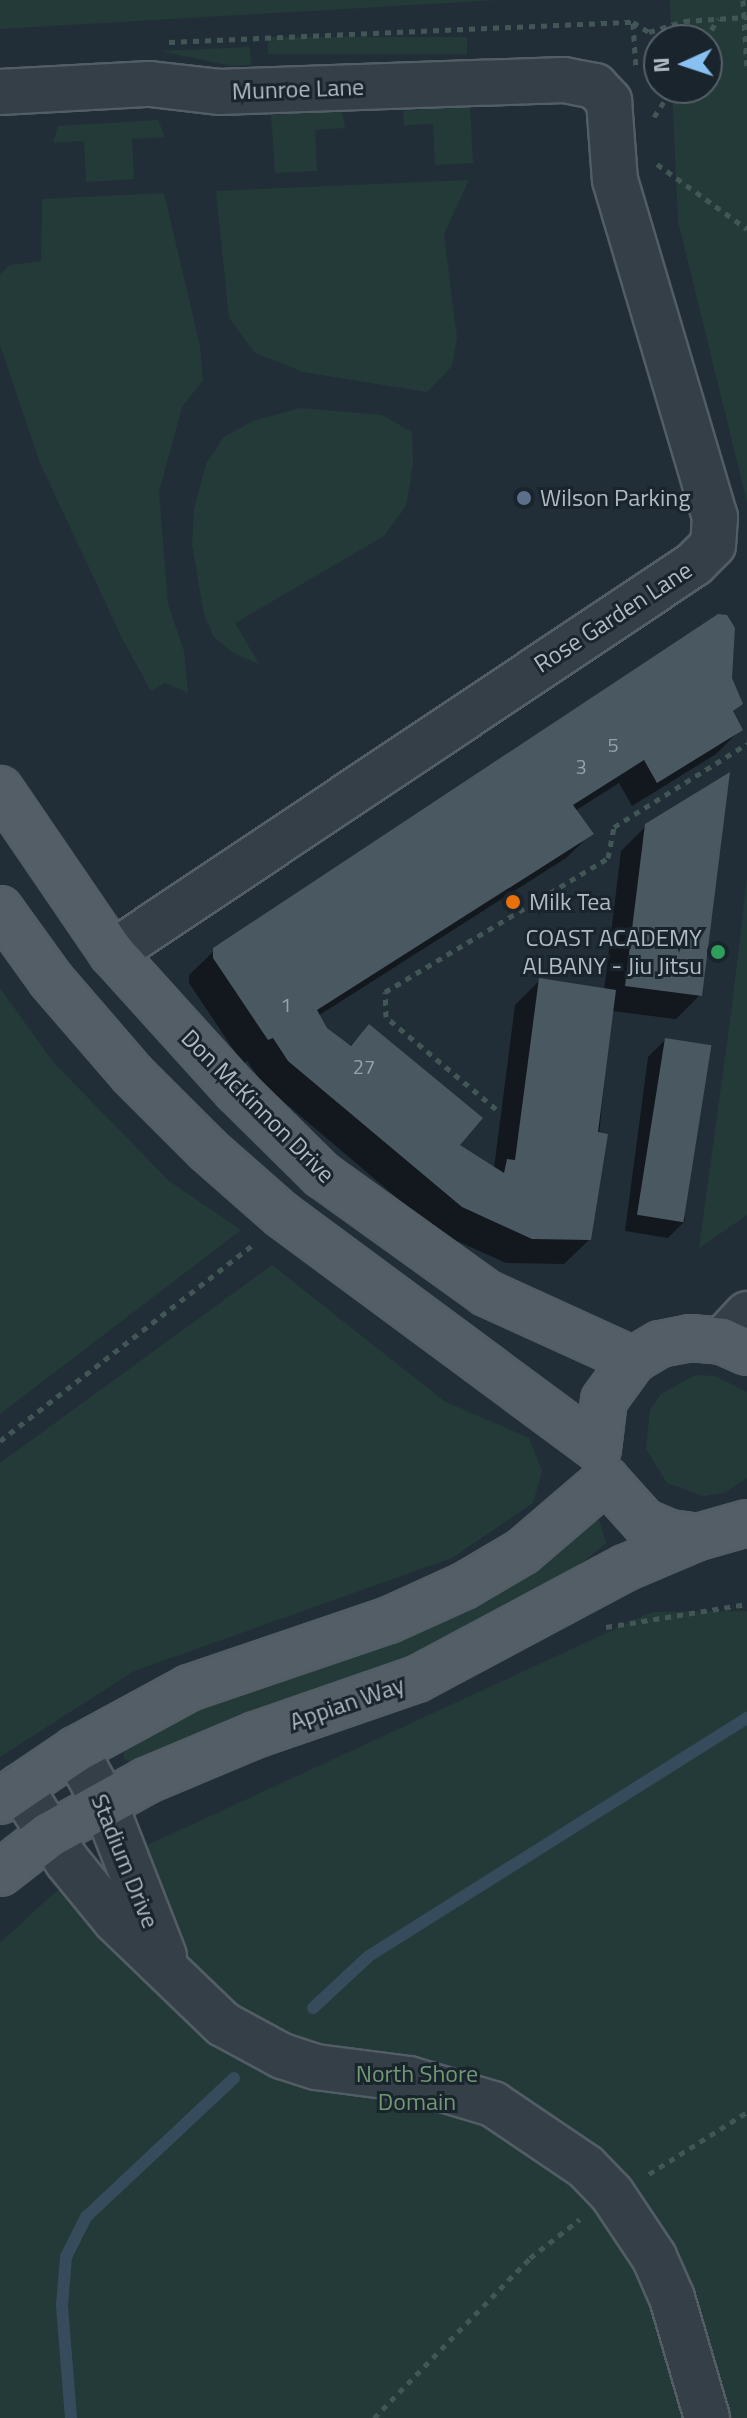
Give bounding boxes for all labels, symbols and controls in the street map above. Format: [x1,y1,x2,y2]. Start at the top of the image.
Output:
north arrow [643,24,723,104]
text: N [644,57,678,74]
street label: Munroe Lane [231,72,365,106]
place label: Wilson Parking [540,484,690,512]
marker: Wilson Parking [515,489,533,507]
street label: Rose Garden Lane [529,555,697,679]
house number: 5 [607,732,619,756]
house number: 3 [575,754,587,778]
place label: Milk Tea [529,888,611,916]
marker: Milk Tea [504,893,522,911]
place label: COAST ACADEMY ALBANY - Jiu Jitsu [522,924,702,980]
marker: COAST ACADEMY ALBANY - Jiu Jitsu [709,943,727,961]
house number: 1 [280,992,292,1016]
street label: Don McKinnon Drive [175,1023,341,1189]
house number: 27 [353,1054,375,1078]
street label: Appian Way [286,1670,408,1736]
street label: Stadium Drive [85,1790,165,1932]
park label: North Shore Domain [356,2060,478,2116]

